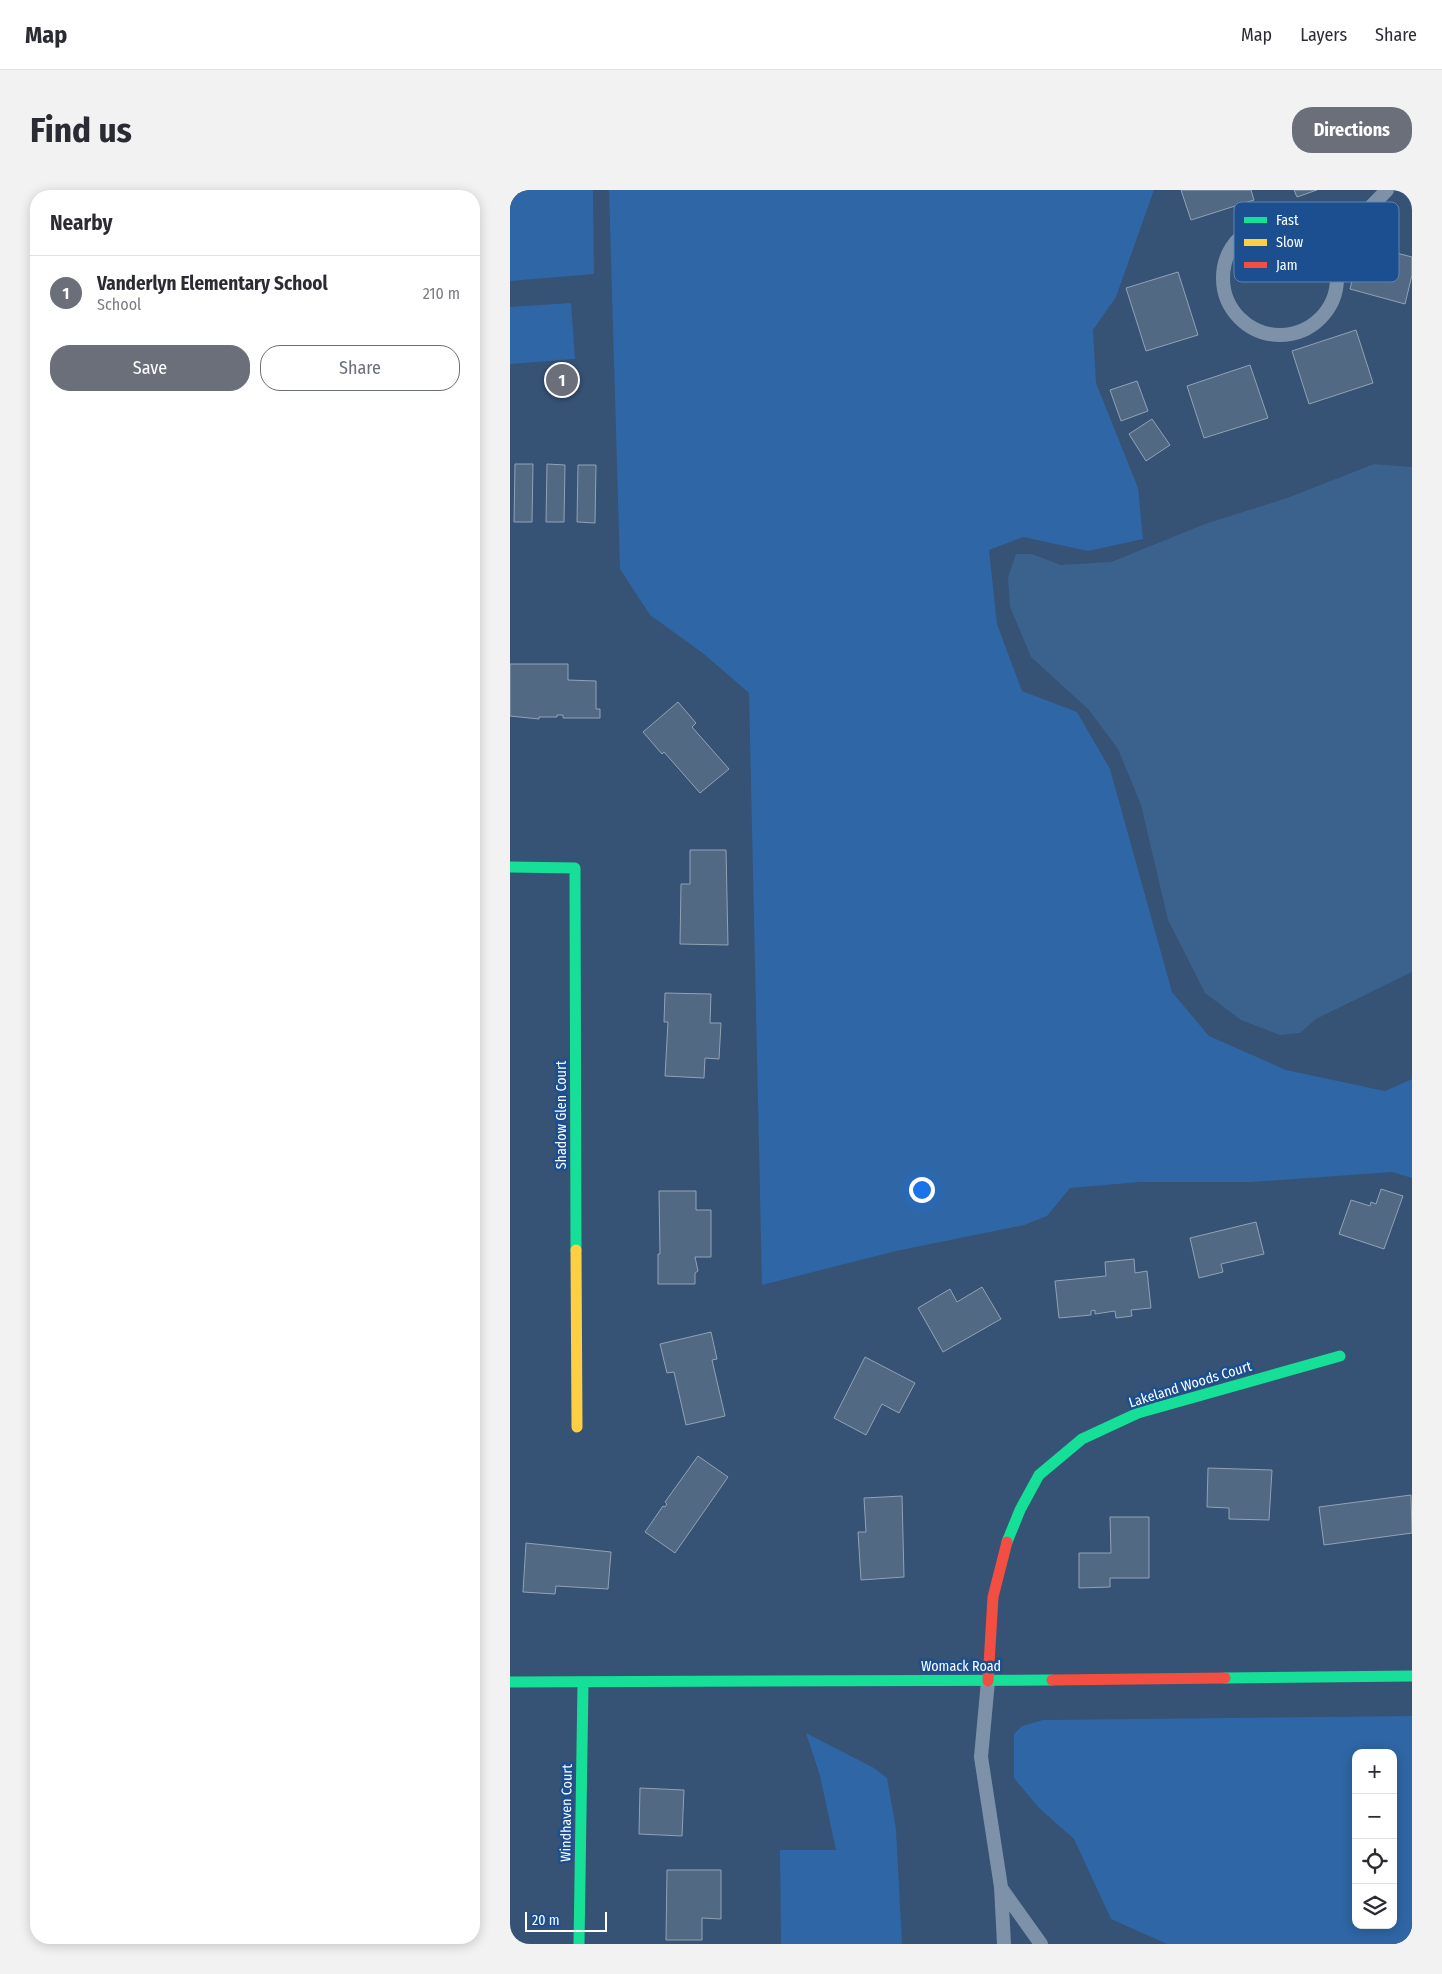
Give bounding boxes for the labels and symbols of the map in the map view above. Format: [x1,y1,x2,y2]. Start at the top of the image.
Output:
legend [1234,202,1399,282]
text: Fast [1276,212,1299,229]
text: Slow [1276,234,1303,251]
text: Jam [1276,257,1297,274]
pin: 1 [546,361,578,399]
street label: Shadow Glen Court [553,1060,570,1169]
your location [909,1177,935,1203]
street label: Lakeland Woods Court [1127,1358,1254,1411]
street label: Womack Road [921,1658,1001,1675]
street label: Windhaven Court [557,1764,576,1862]
scale bar [525,1909,608,1932]

